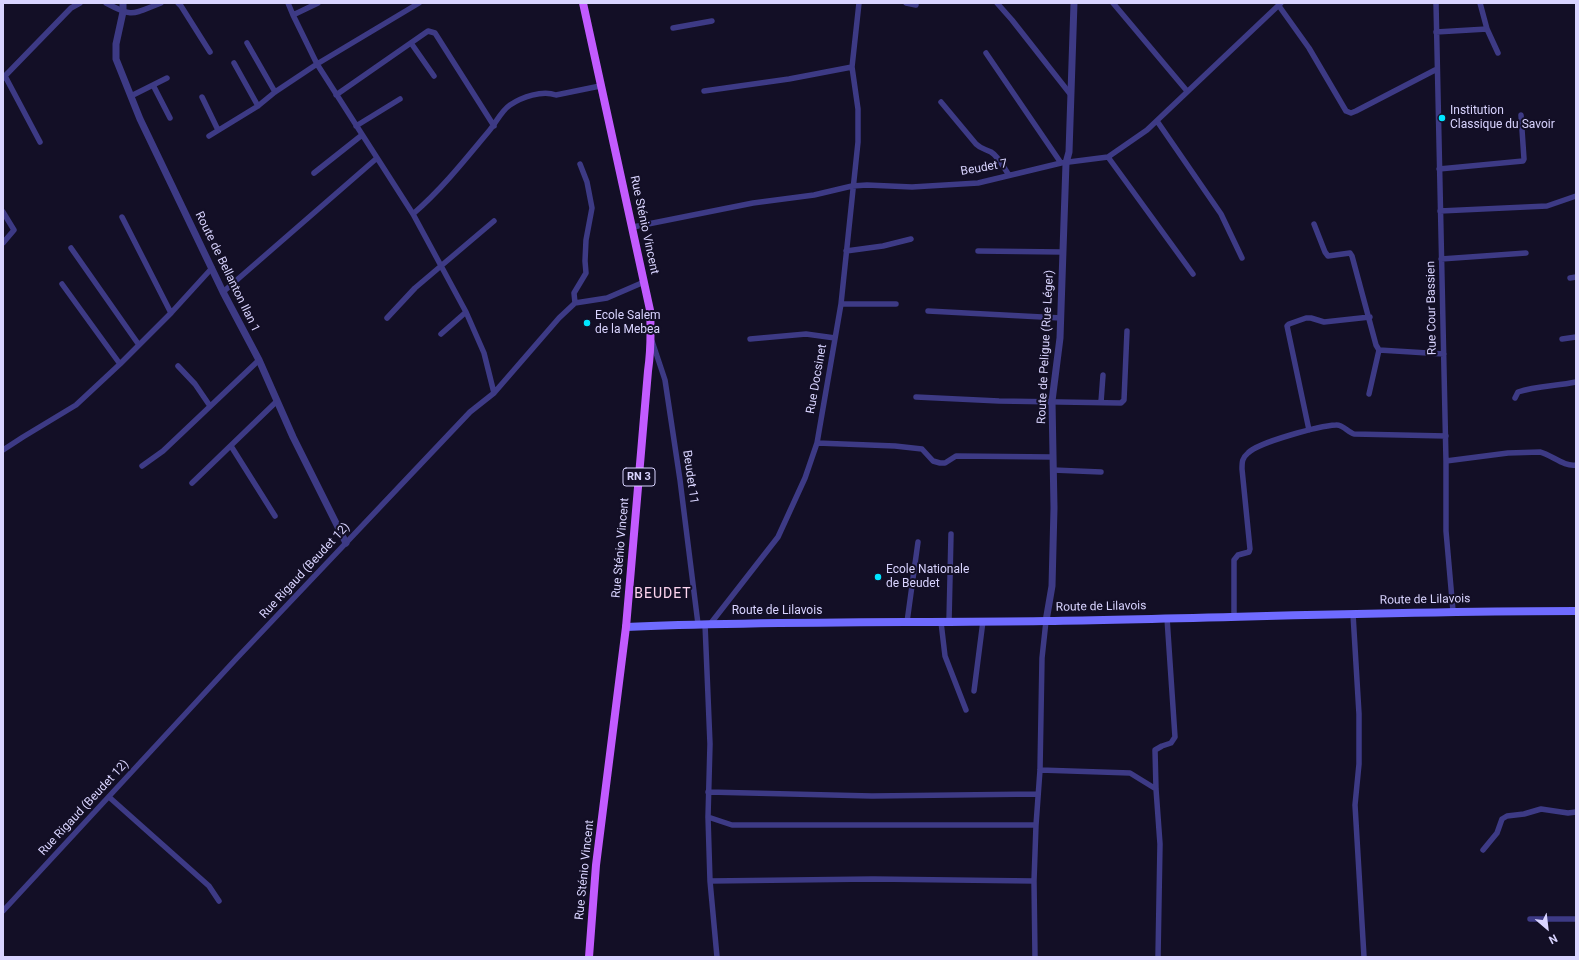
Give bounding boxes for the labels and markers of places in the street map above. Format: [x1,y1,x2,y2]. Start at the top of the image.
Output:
place label: Institution Classique du Savoir [1450,104,1555,132]
marker: Institution Classique du Savoir [1437,113,1447,123]
place label: Ecole Salem de la Mebea [595,309,661,337]
marker: Ecole Salem de la Mebea [582,318,592,328]
place label: Ecole Nationale de Beudet [886,563,969,591]
marker: Ecole Nationale de Beudet [873,572,883,582]

